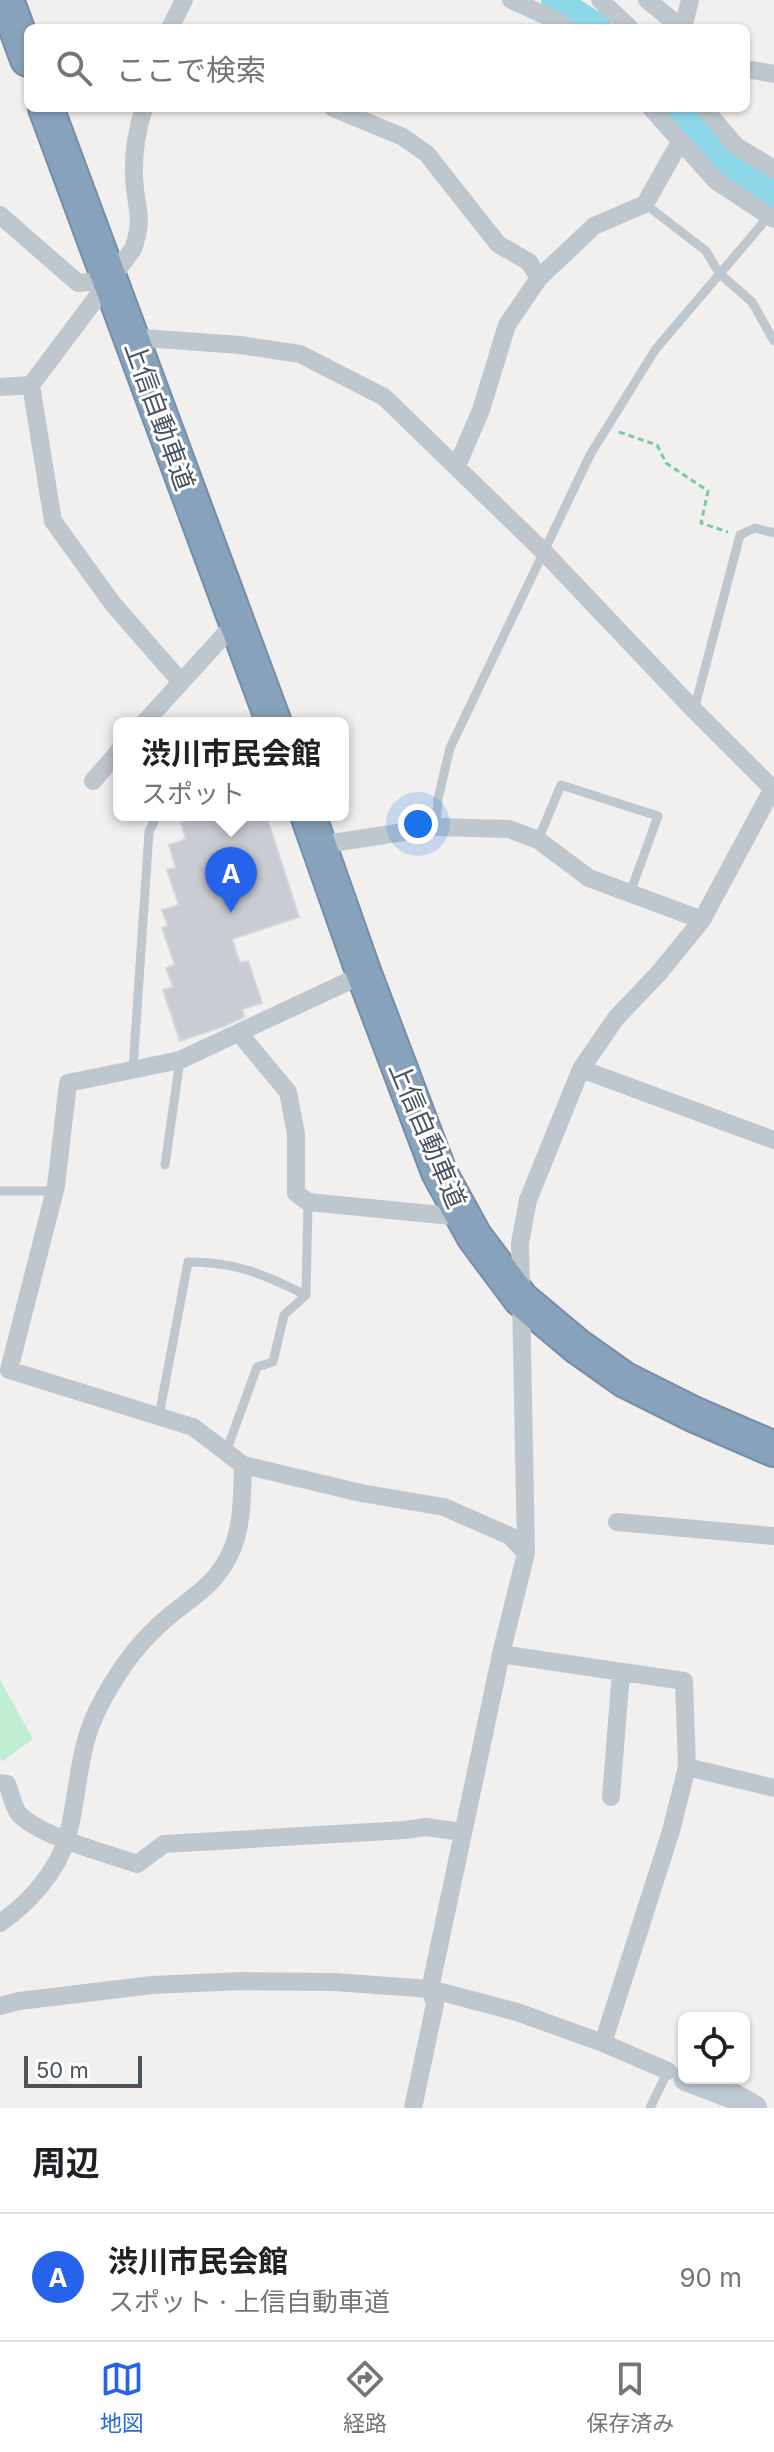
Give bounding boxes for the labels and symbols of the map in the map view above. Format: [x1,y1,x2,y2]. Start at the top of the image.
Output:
street label: 上信自動車道 [119,337,201,495]
your location [398,804,438,844]
pin: A [205,847,257,913]
street label: 上信自動車道 [383,1057,473,1213]
scale bar [24,2052,142,2088]

